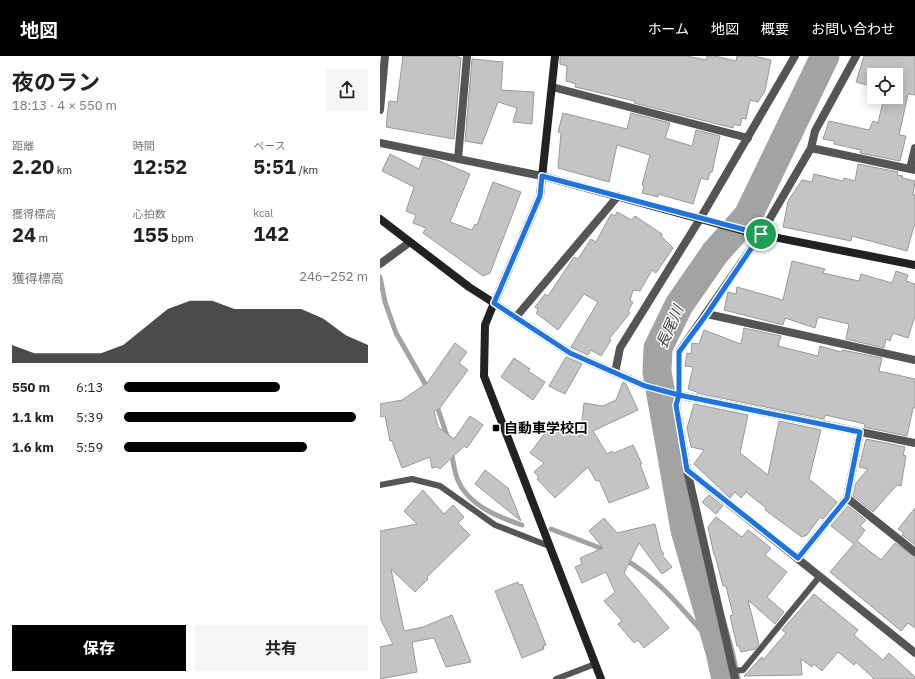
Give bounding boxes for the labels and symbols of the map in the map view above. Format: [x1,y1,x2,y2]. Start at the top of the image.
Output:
pin [744,217,778,251]
water label: 長尾川 [652,301,688,351]
place label: 自動車学校口 [504,419,588,437]
marker: 自動車学校口 [491,423,501,433]

